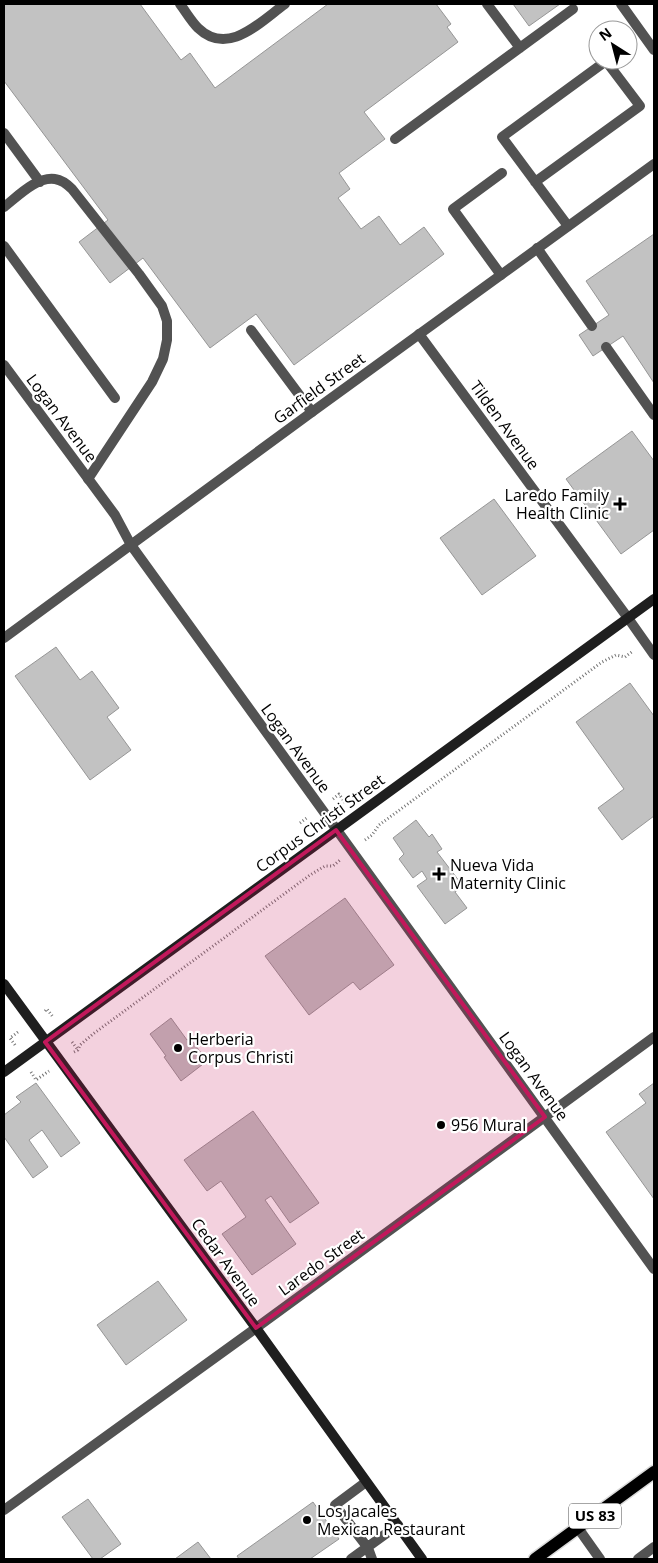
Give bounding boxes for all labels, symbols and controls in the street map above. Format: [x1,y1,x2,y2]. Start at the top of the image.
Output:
north arrow [588,20,638,70]
text: N [595,23,615,45]
street label: Garfield Street [269,347,369,429]
street label: Logan Avenue [22,369,102,467]
street label: Tilden Avenue [465,376,545,474]
place label: Laredo Family Health Clinic [505,484,610,524]
marker: Laredo Family Health Clinic [613,497,627,511]
street label: Logan Avenue [256,699,336,797]
street label: Corpus Christi Street [251,769,389,877]
place label: Nueva Vida Maternity Clinic [450,854,566,894]
marker: Nueva Vida Maternity Clinic [432,867,446,881]
street label: Logan Avenue [494,1027,574,1125]
place label: Herberia Corpus Christi [188,1028,293,1068]
marker: Herberia Corpus Christi [172,1042,184,1054]
place label: 956 Mural [451,1114,526,1136]
marker: 956 Mural [435,1119,447,1131]
street label: Cedar Avenue [186,1213,266,1311]
street label: Laredo Street [274,1223,369,1301]
place label: Los Jacales Mexican Restaurant [317,1500,465,1540]
road number: US 83 [569,1504,621,1528]
marker: Los Jacales Mexican Restaurant [301,1514,313,1526]

